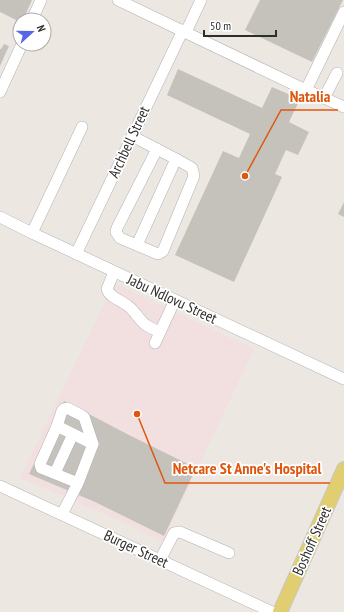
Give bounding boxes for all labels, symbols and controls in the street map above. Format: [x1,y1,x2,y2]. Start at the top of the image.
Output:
north arrow [12,12,52,52]
scale bar [204,12,276,38]
text: 50 m [210,18,231,33]
text: N [34,23,49,34]
callout: Natalia [281,82,338,110]
text: Natalia [290,86,331,106]
street label: Archbell Street [104,103,153,181]
street label: Jabu Ndlovu Street [123,269,220,328]
callout: Netcare St Anne's Hospital [165,455,330,483]
text: Netcare St Anne's Hospital [173,458,321,478]
street label: Boshoff Street [288,503,335,578]
street label: Burger Street [101,525,171,572]

